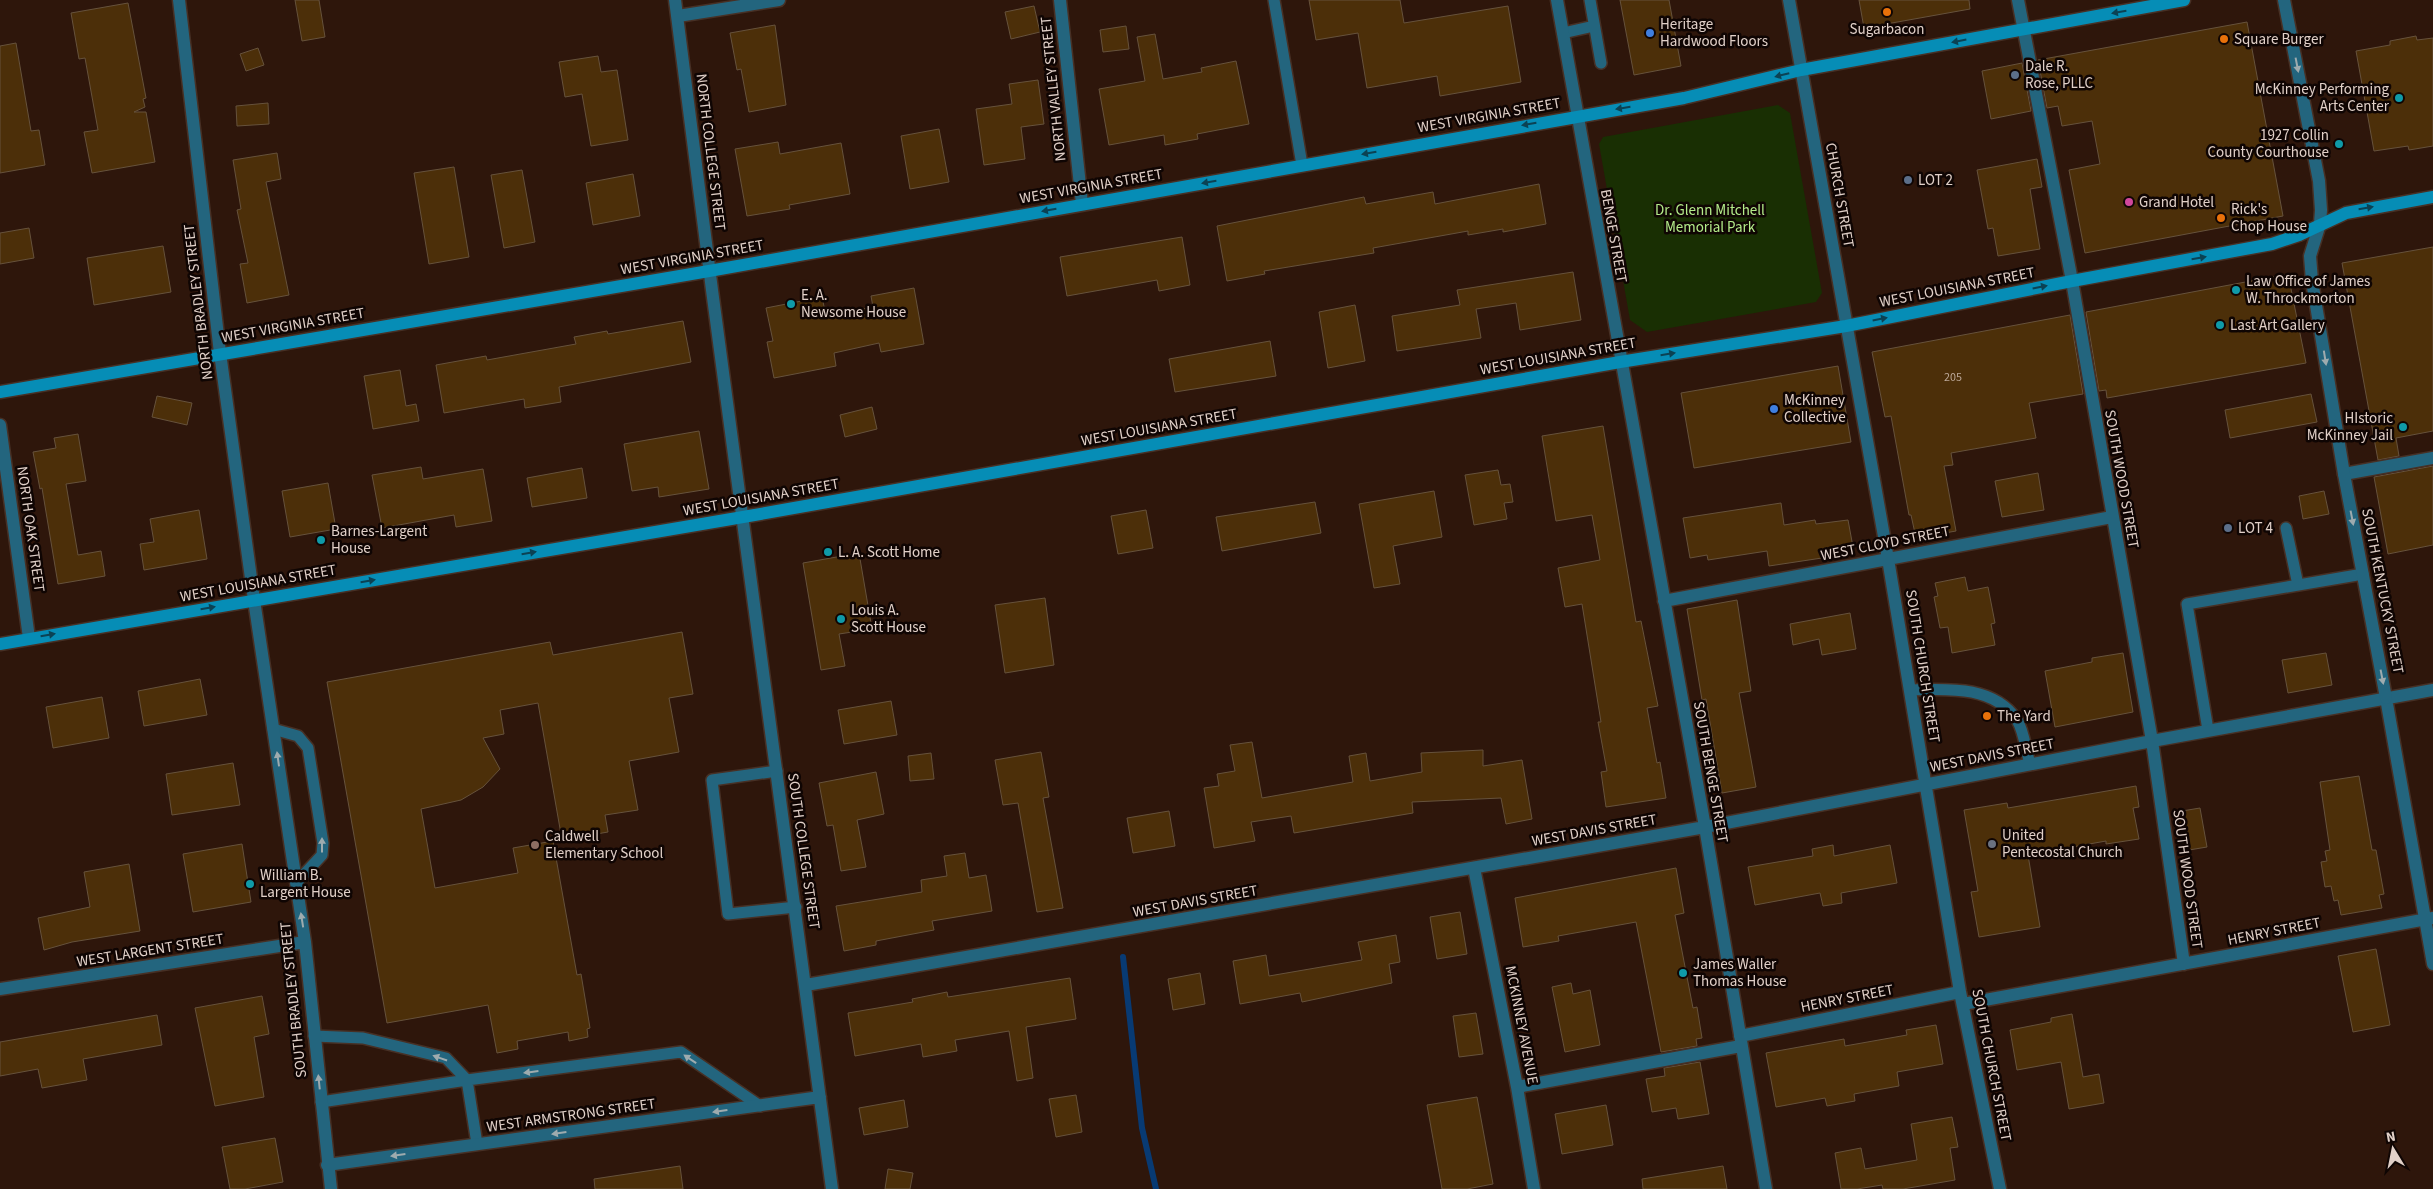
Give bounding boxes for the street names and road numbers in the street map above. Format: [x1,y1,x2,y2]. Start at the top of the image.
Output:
street label: NORTH VALLEY STREET [1035,16,1072,162]
street label: NORTH COLLEGE STREET [690,73,731,232]
street label: WEST VIRGINIA STREET [1416,93,1562,138]
street label: CHURCH STREET [1820,141,1859,249]
street label: WEST VIRGINIA STREET [1018,164,1164,209]
street label: BENGE STREET [1595,188,1632,285]
street label: NORTH BRADLEY STREET [179,223,218,381]
street label: WEST VIRGINIA STREET [619,235,765,280]
street label: WEST LOUISIANA STREET [1878,262,2037,313]
street label: WEST VIRGINIA STREET [220,303,366,348]
street label: WEST LOUISIANA STREET [1478,332,1638,381]
street label: WEST LOUISIANA STREET [1079,403,1239,452]
street label: SOUTH WOOD STREET [2099,408,2144,550]
street label: NORTH OAK STREET [11,465,50,593]
street label: WEST LOUISIANA STREET [681,473,841,522]
street label: SOUTH KENTUCKY STREET [2356,507,2409,675]
street label: WEST CLOYD STREET [1819,521,1951,566]
street label: WEST LOUISIANA STREET [178,559,338,608]
street label: SOUTH CHURCH STREET [1900,588,1945,744]
street label: SOUTH BENGE STREET [1688,700,1733,844]
street label: WEST DAVIS STREET [1928,733,2056,778]
street label: SOUTH COLLEGE STREET [782,772,825,930]
street label: SOUTH WOOD STREET [2167,808,2208,950]
street label: WEST DAVIS STREET [1530,809,1658,852]
street label: WEST DAVIS STREET [1131,880,1259,923]
street label: HENRY STREET [2226,912,2322,951]
street label: SOUTH BRADLEY STREET [275,921,312,1079]
street label: WEST LARGENT STREET [75,929,225,972]
street label: MCKINNEY AVENUE [1500,964,1543,1086]
street label: HENRY STREET [1799,979,1895,1018]
street label: SOUTH CHURCH STREET [1966,987,2017,1143]
street label: WEST ARMSTRONG STREET [485,1093,657,1138]

